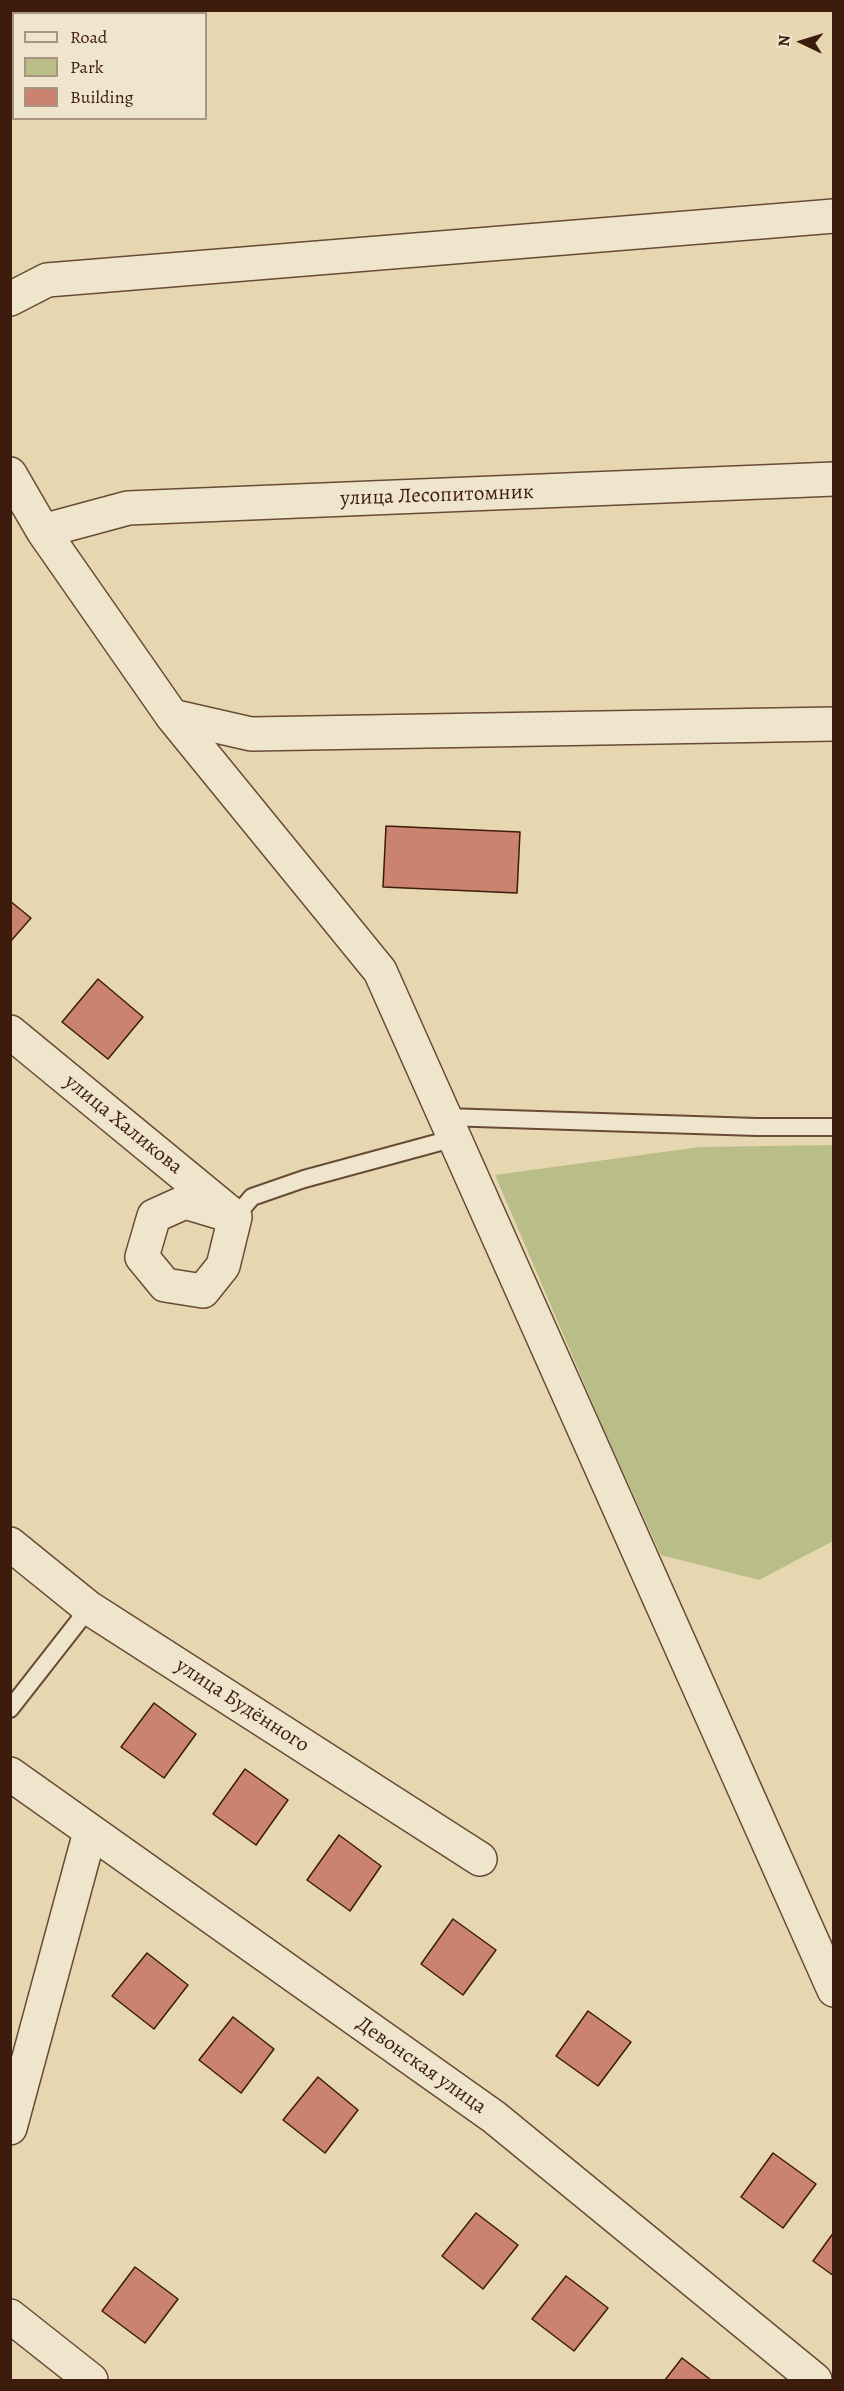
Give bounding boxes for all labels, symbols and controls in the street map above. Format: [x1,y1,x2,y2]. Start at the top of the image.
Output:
legend [12,12,207,120]
north arrow [772,12,832,72]
text: Road [70,25,107,49]
text: N [773,34,795,47]
text: Park [70,55,104,79]
text: Building [70,85,134,109]
street label: улица Лесопитомник [340,480,534,512]
street label: улица Халикова [59,1070,187,1180]
street label: улица Будённого [171,1653,313,1759]
street label: Девонская улица [351,2012,491,2120]

